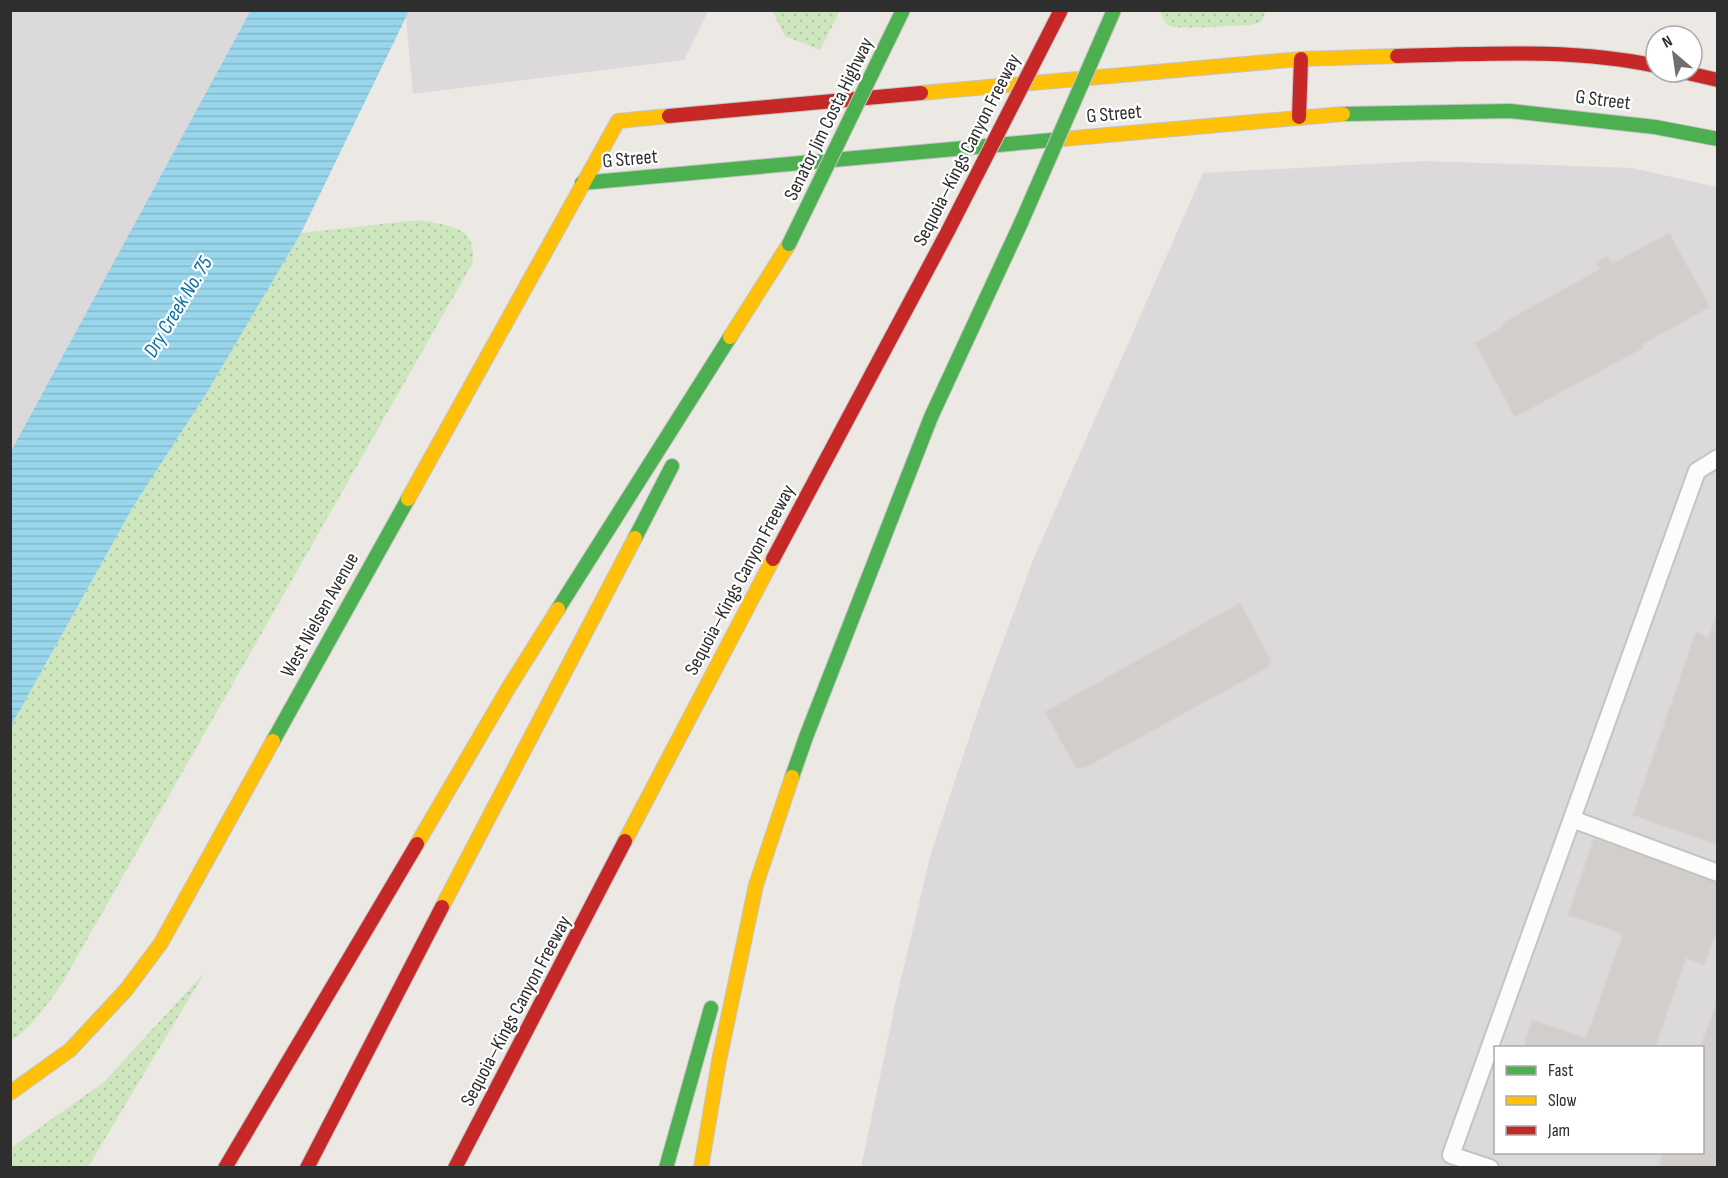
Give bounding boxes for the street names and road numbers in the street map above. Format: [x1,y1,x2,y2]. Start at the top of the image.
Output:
street label: Senator Jim Costa Highway [779,33,879,204]
street label: Sequoia–Kings Canyon Freeway [908,50,1026,250]
street label: G Street [1574,85,1632,115]
street label: G Street [1085,100,1143,128]
street label: G Street [601,145,659,173]
street label: Sequoia–Kings Canyon Freeway [680,480,801,679]
street label: West Nielsen Avenue [276,549,364,681]
street label: Sequoia–Kings Canyon Freeway [456,911,577,1110]

